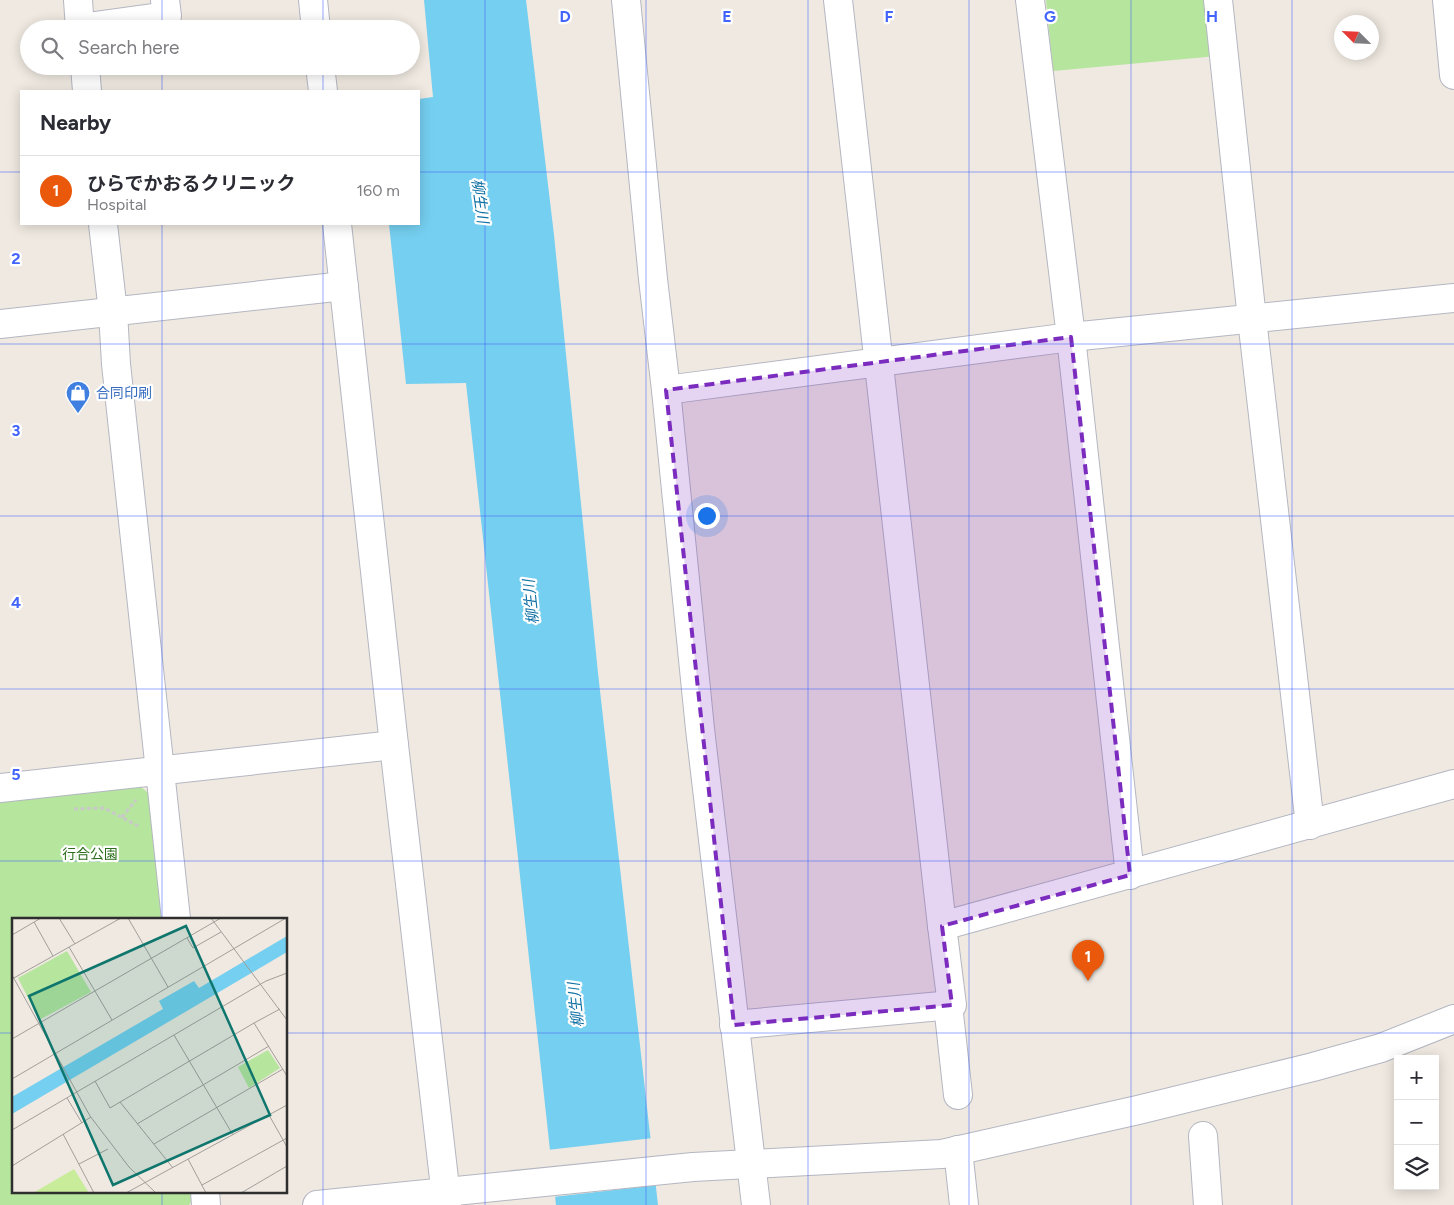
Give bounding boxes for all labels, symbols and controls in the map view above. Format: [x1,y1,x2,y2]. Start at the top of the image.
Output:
text: D [559,7,571,26]
text: E [722,7,732,26]
text: F [885,7,894,26]
text: G [1044,7,1056,26]
text: H [1206,7,1218,26]
north arrow [1334,15,1379,60]
search box [20,20,420,75]
icon: search [38,34,66,62]
text: Search here [78,36,180,59]
text: Nearby [40,110,111,135]
text: ひらでかおるクリニック [87,172,295,195]
water label: 柳生川 [468,177,492,227]
text: 1 [53,181,59,200]
text: 160 m [357,181,400,200]
text: Hospital [87,195,147,214]
text: 2 [11,249,21,268]
shop icon: 合同印刷 [65,380,91,414]
place label: 合同印刷 [96,385,152,402]
text: 3 [12,421,21,440]
your location [694,503,720,529]
water label: 柳生川 [519,577,542,625]
text: 4 [11,593,21,612]
text: 5 [11,765,21,784]
park label: 行合公園 [62,846,118,863]
inset map [12,918,288,1192]
pin: 1 [1072,940,1104,981]
water label: 柳生川 [564,980,587,1028]
map controls [1394,1055,1439,1190]
button: + [1394,1055,1439,1100]
button: − [1394,1100,1439,1145]
button: layers [1394,1145,1439,1190]

